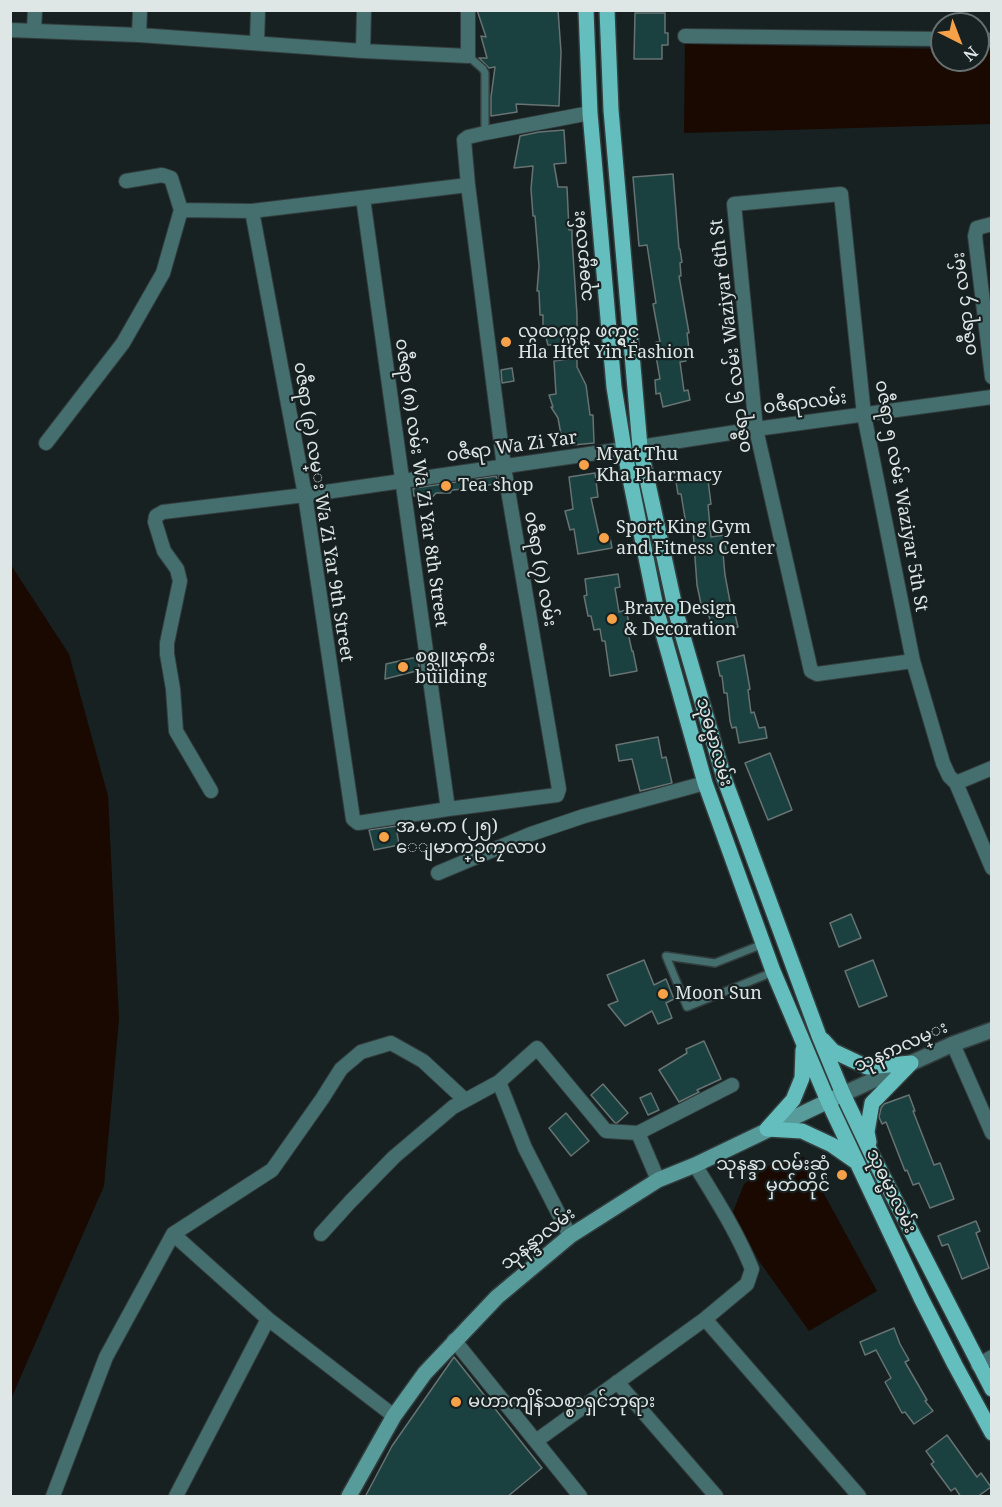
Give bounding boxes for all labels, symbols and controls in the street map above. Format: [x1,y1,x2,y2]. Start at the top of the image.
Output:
north arrow [930,12,990,72]
text: N [959,41,983,66]
street label: သုဓမ္မာလမ်း [568,210,598,302]
street label: ဝဇီရာ ၆ လမ်း Waziyar 6th St [706,218,756,454]
street label: ဝဇီရာ ၄ လမ်း [948,251,982,357]
place label: လွထက္ယဥ္ ဖက္ရွင္ Hla Htet Yin Fashion [518,321,695,364]
marker: လွထက္ယဥ္ ဖက္ရွင္ Hla Htet Yin Fashion [499,335,513,349]
street label: ၀ဇီရာ (၈) လမ်း Wa Zi Yar 8th Street [390,337,452,629]
street label: ၀ဇီရာ (၉) လမ္း Wa Zi Yar 9th Street [289,361,357,663]
street label: ဝဇီရာ ၅ လမ်း Waziyar 5th St [870,379,932,613]
street label: ဝဇီရာလမ်း [762,387,848,419]
street label: ၀ဇီရာ Wa Zi Yar [445,427,579,467]
place label: Myat Thu Kha Pharmacy [596,444,722,486]
marker: Myat Thu Kha Pharmacy [577,458,591,472]
place label: Tea shop [458,475,534,497]
marker: Tea shop [439,479,453,493]
street label: ၀ဇီရာ (၇) လမ်း [519,510,561,628]
place label: Sport King Gym and Fitness Center [616,517,775,560]
marker: Sport King Gym and Fitness Center [597,531,611,545]
place label: Brave Design & Decoration [624,598,737,640]
marker: Brave Design & Decoration [605,612,619,626]
place label: စစ္သူၾကီး building [415,646,495,688]
marker: စစ္သူၾကီး building [396,660,410,674]
street label: သုဓမ္မာလမ်း [691,695,737,789]
place label: အ.မ.က (၂၅) ေျမာက္ဥကၠလာပ [396,816,546,858]
marker: အ.မ.က (၂၅) ေျမာက္ဥကၠလာပ [377,830,391,844]
place label: Moon Sun [675,983,762,1005]
marker: Moon Sun [656,987,670,1001]
street label: သုနၵာလမ္း [851,1017,951,1077]
street label: သုဓမ္မာလမ်း [861,1145,921,1237]
place label: သုနန္ဒာ လမ်းဆုံ မှတ်တိုင် [716,1154,830,1196]
marker: သုနန္ဒာ လမ်းဆုံ မှတ်တိုင် [835,1168,849,1182]
street label: သုနန္ဒာလမ်း [496,1203,580,1275]
place label: မဟာကျိန်သစ္စာရှင်ဘုရား [468,1391,655,1413]
marker: မဟာကျိန်သစ္စာရှင်ဘုရား [449,1395,463,1409]

